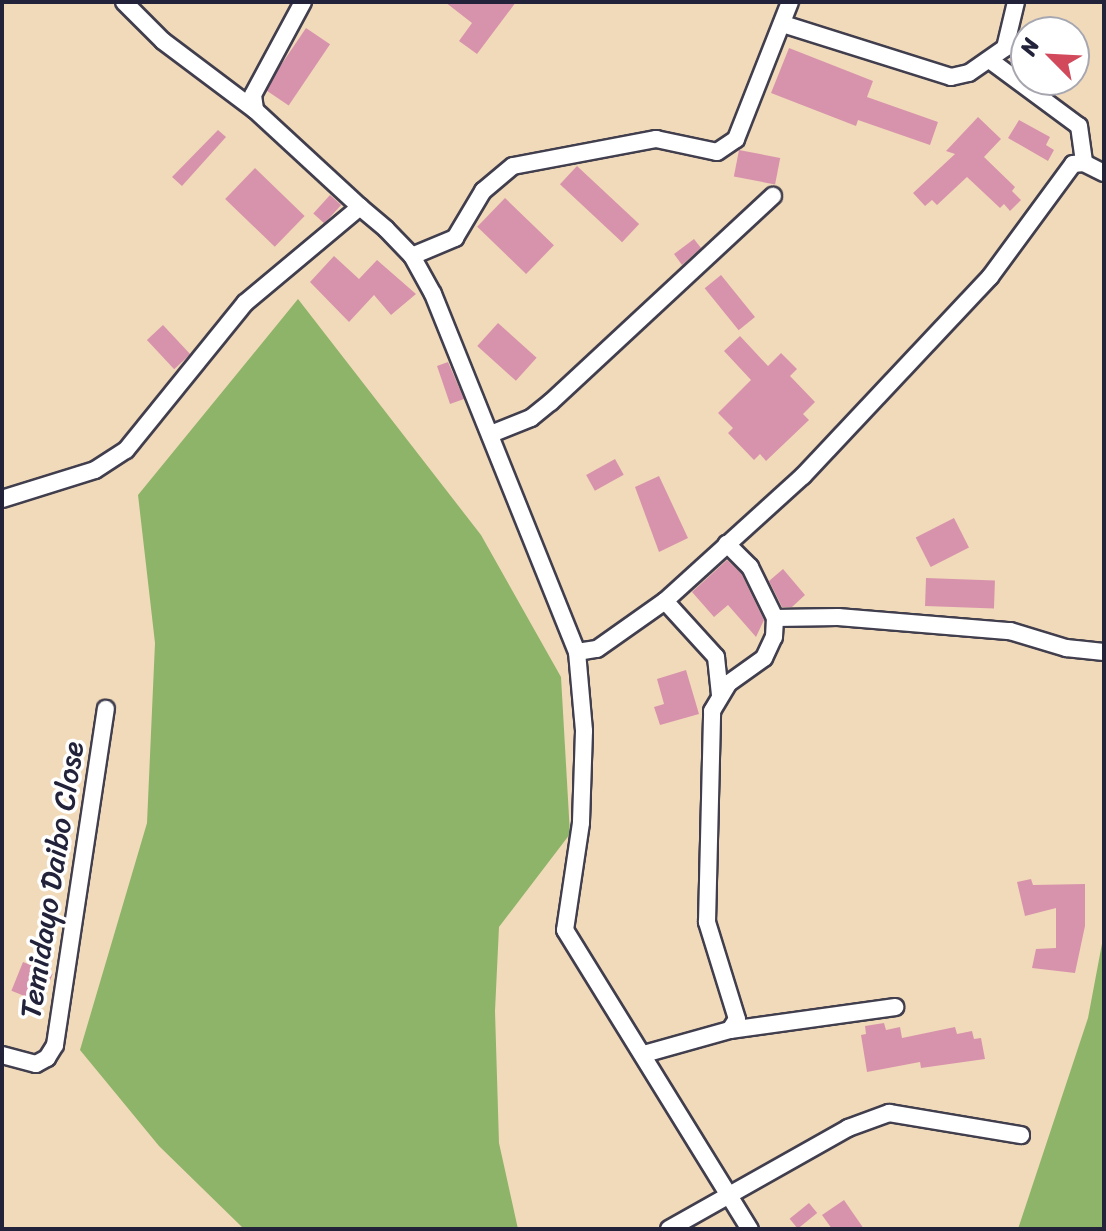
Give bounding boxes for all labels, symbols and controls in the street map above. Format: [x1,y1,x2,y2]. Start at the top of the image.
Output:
north arrow [1010,16,1090,96]
text: N [1009,32,1050,62]
street label: Temidayo Daibo Close [12,738,92,1022]

